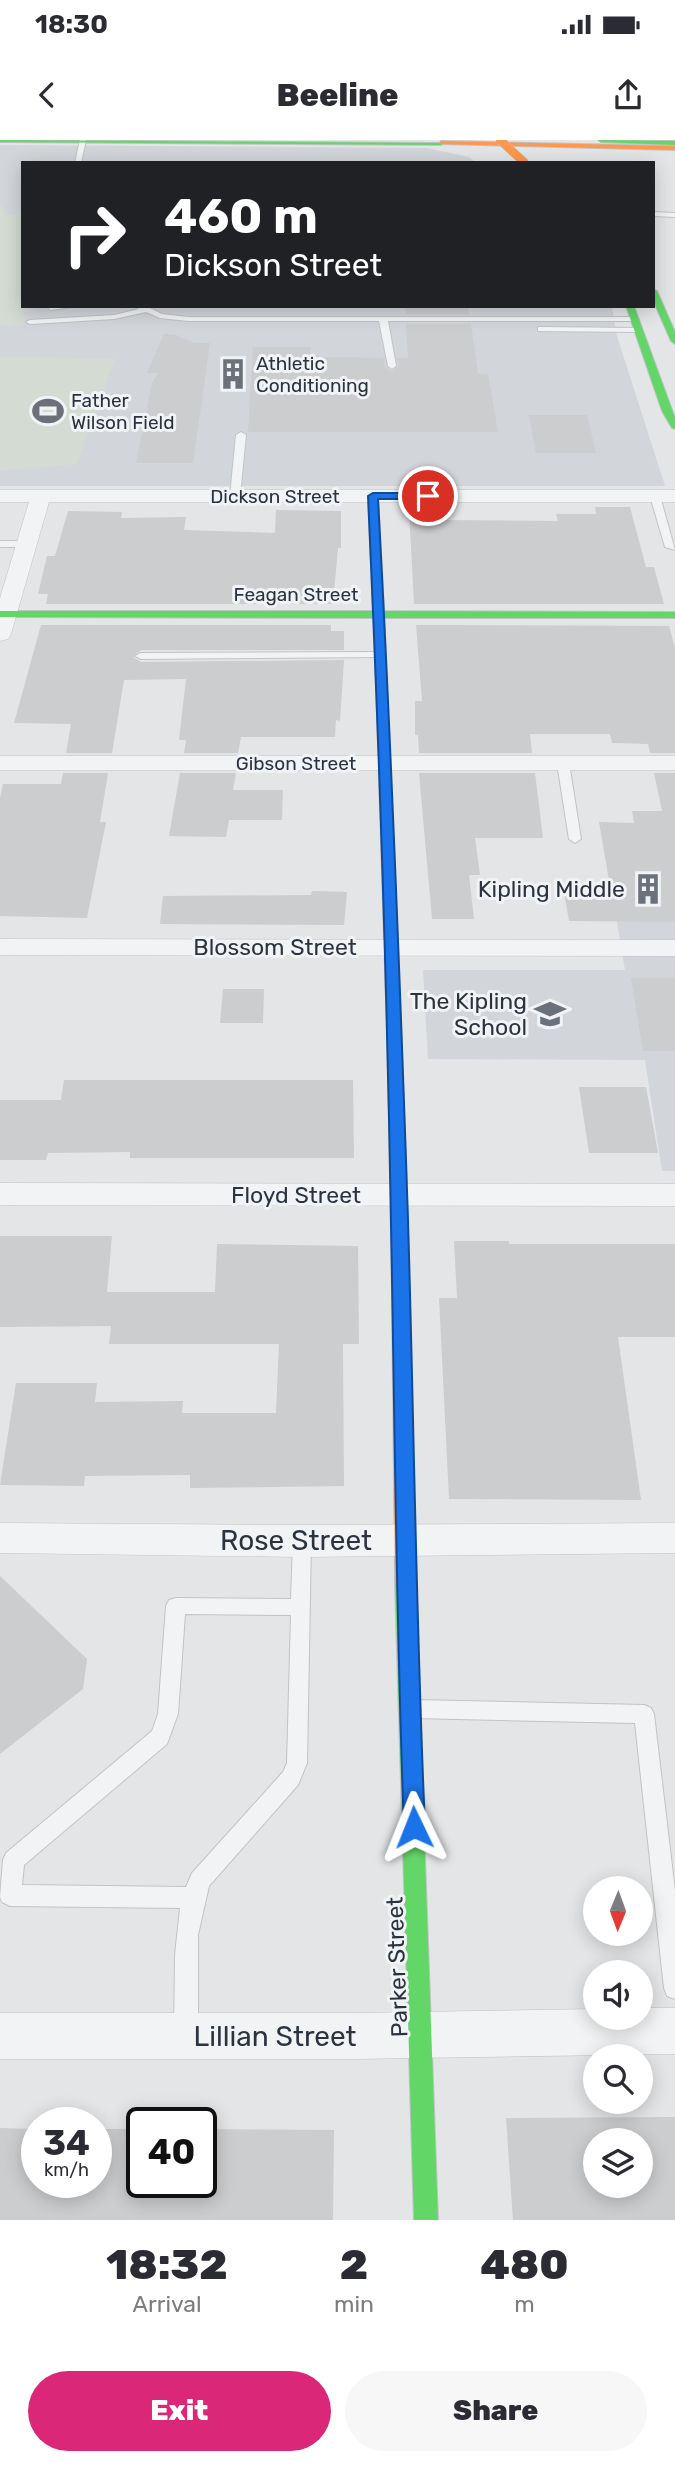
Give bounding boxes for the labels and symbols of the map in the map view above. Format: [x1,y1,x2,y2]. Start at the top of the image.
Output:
place label: Athletic Conditioning [256,352,369,397]
building icon: Athletic Conditioning [216,357,250,391]
place label: Father Wilson Field [71,389,174,434]
sports icon: Father Wilson Field [31,394,65,428]
pin [398,466,458,526]
street label: Dickson Street [210,485,340,508]
street label: Feagan Street [234,583,359,606]
street label: Gibson Street [236,752,357,775]
building icon: Kipling Middle [631,872,665,906]
place label: Kipling Middle [478,875,625,903]
street label: Blossom Street [193,933,357,961]
place label: The Kipling School [410,987,527,1041]
school or university icon: The Kipling School [533,997,567,1031]
street label: Floyd Street [231,1181,361,1209]
street label: Rose Street [220,1524,372,1557]
position arrow [377,1790,451,1864]
north arrow [583,1876,653,1946]
street label: Parker Street [381,1896,413,2038]
street label: Lillian Street [193,2020,357,2053]
speed limit sign: 40 [126,2107,217,2198]

